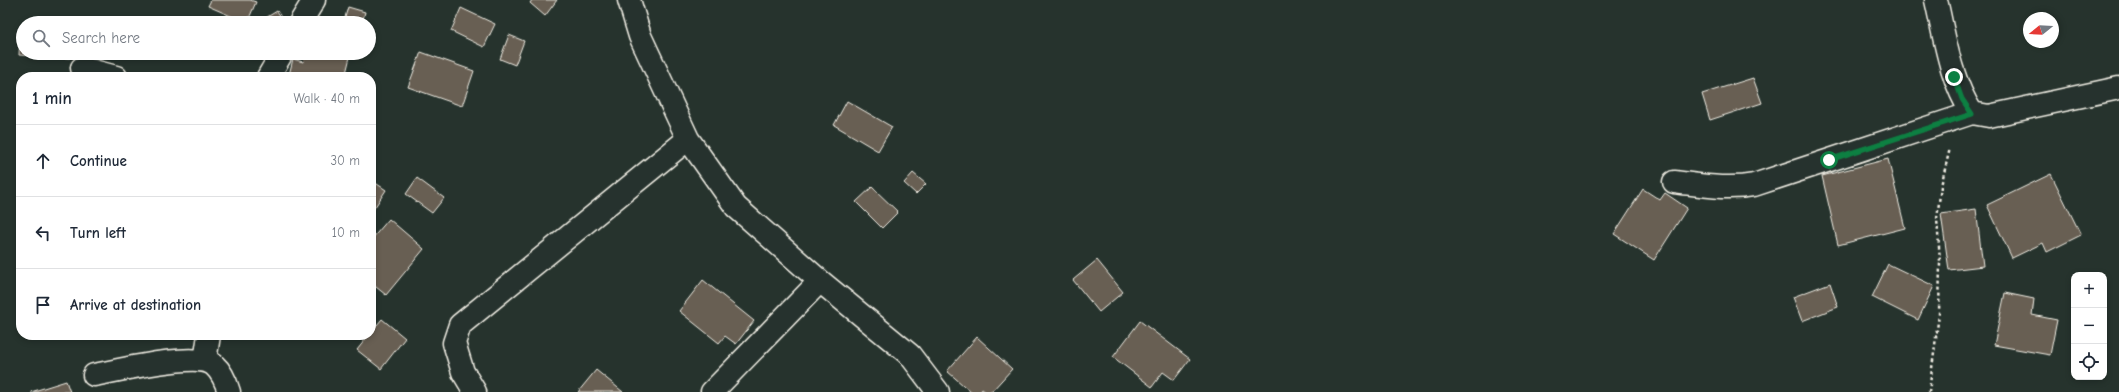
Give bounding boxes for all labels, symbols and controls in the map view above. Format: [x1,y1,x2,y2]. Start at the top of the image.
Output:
north arrow [2023,12,2059,48]
search box [16,16,376,60]
icon: search [30,27,52,49]
text: Search here [62,29,140,47]
route end [1945,68,1963,86]
text: 1 min [32,89,72,108]
text: Walk · 40 m [293,91,360,106]
icon: ahead [32,150,54,172]
route start [1820,151,1838,169]
text: Continue [70,152,127,170]
text: 30 m [330,153,360,168]
icon: left [32,222,54,244]
text: Turn left [70,224,126,242]
text: 10 m [332,225,360,240]
map controls [2071,272,2107,380]
button: + [2071,272,2107,308]
icon: arrive [32,294,54,316]
text: Arrive at destination [70,296,201,314]
button: − [2071,308,2107,344]
button: locate [2071,344,2107,380]

